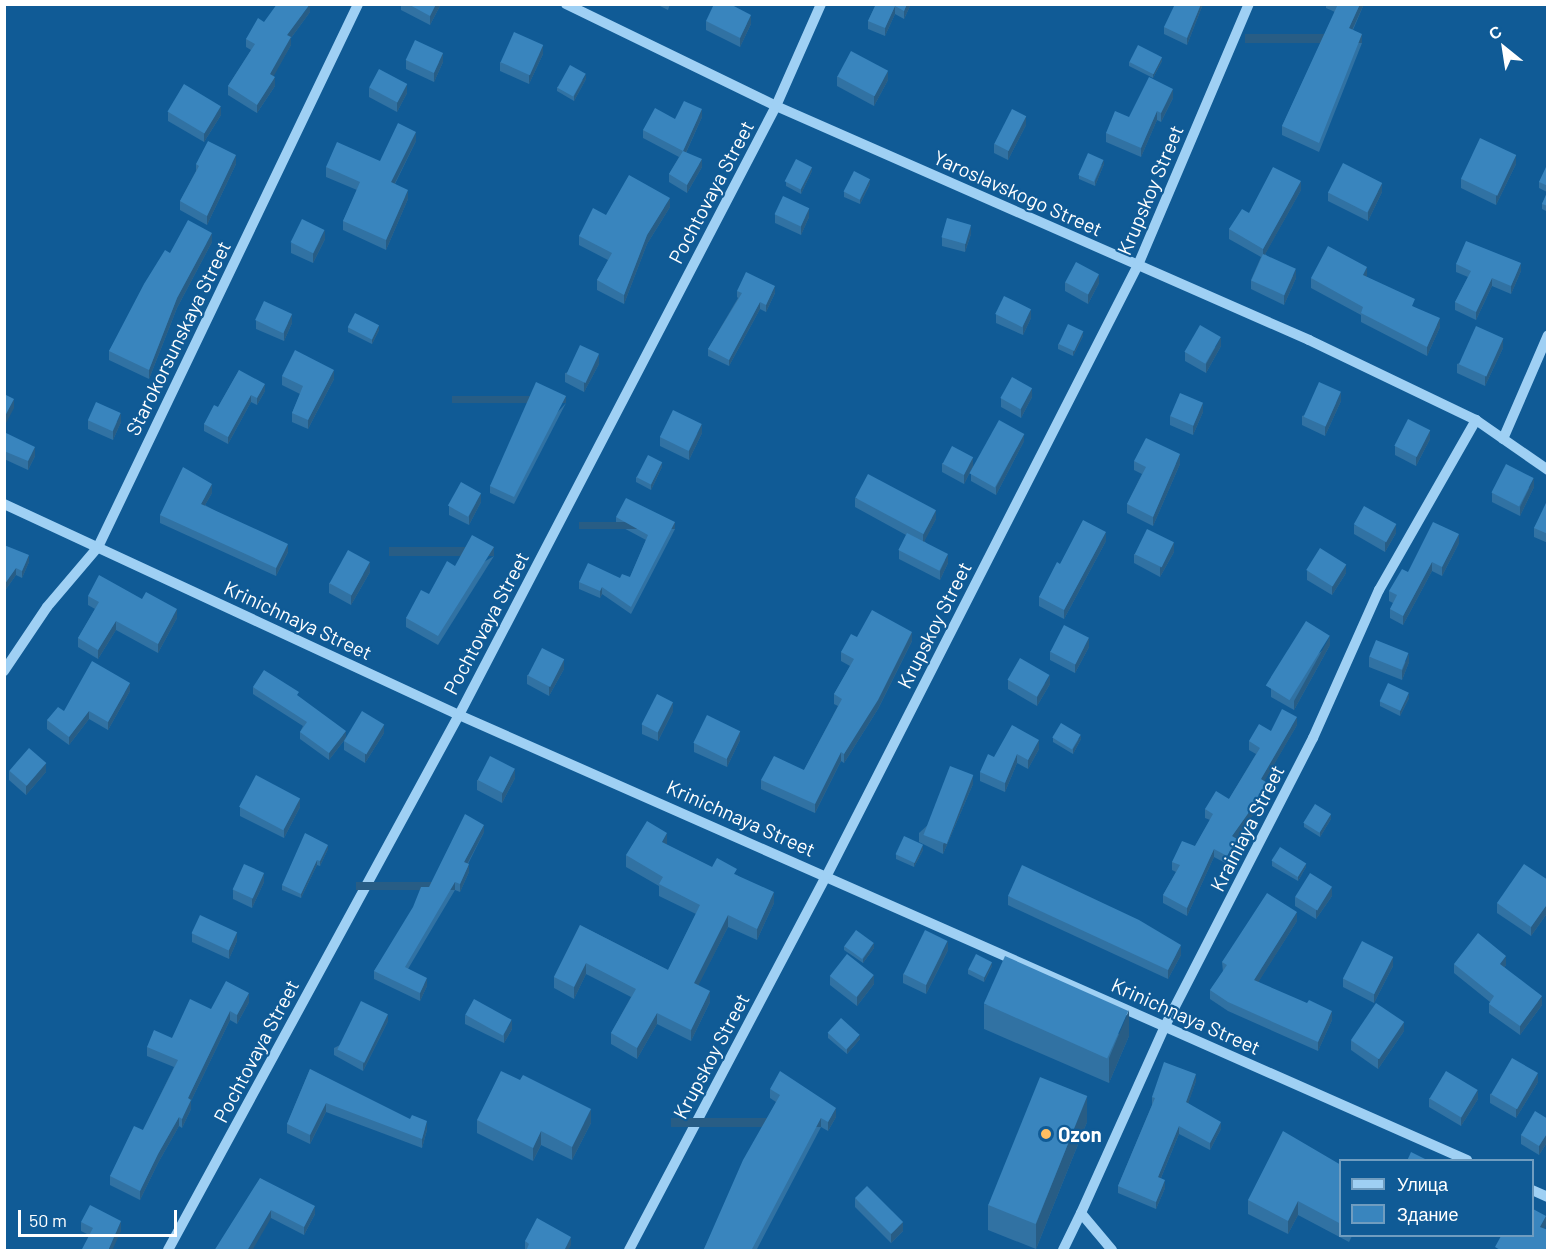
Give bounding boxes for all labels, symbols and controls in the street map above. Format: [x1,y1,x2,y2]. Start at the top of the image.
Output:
north arrow [1474,18,1534,78]
text: С [1485,21,1505,43]
street label: Pochtovaya Street [663,117,759,267]
street label: Krupskoy Street [1112,121,1188,259]
street label: Yaroslavskogo Street [930,145,1106,241]
street label: Starokorsunskaya Street [120,237,236,439]
street label: Pochtovaya Street [438,548,534,698]
street label: Krupskoy Street [892,558,976,692]
street label: Krinichnaya Street [220,575,376,665]
street label: Krainiaya Street [1205,761,1289,895]
street label: Krinichnaya Street [663,774,819,862]
street label: Krinichnaya Street [1108,972,1264,1060]
street label: Pochtovaya Street [208,976,304,1126]
street label: Krupskoy Street [668,989,754,1123]
place label: Ozon [1058,1122,1102,1146]
marker: Ozon [1039,1127,1053,1141]
legend [1339,1159,1534,1237]
text: Улица [1397,1173,1448,1195]
scale bar [21,1198,180,1236]
text: Здание [1397,1203,1458,1225]
text: 50 m [29,1209,67,1231]

